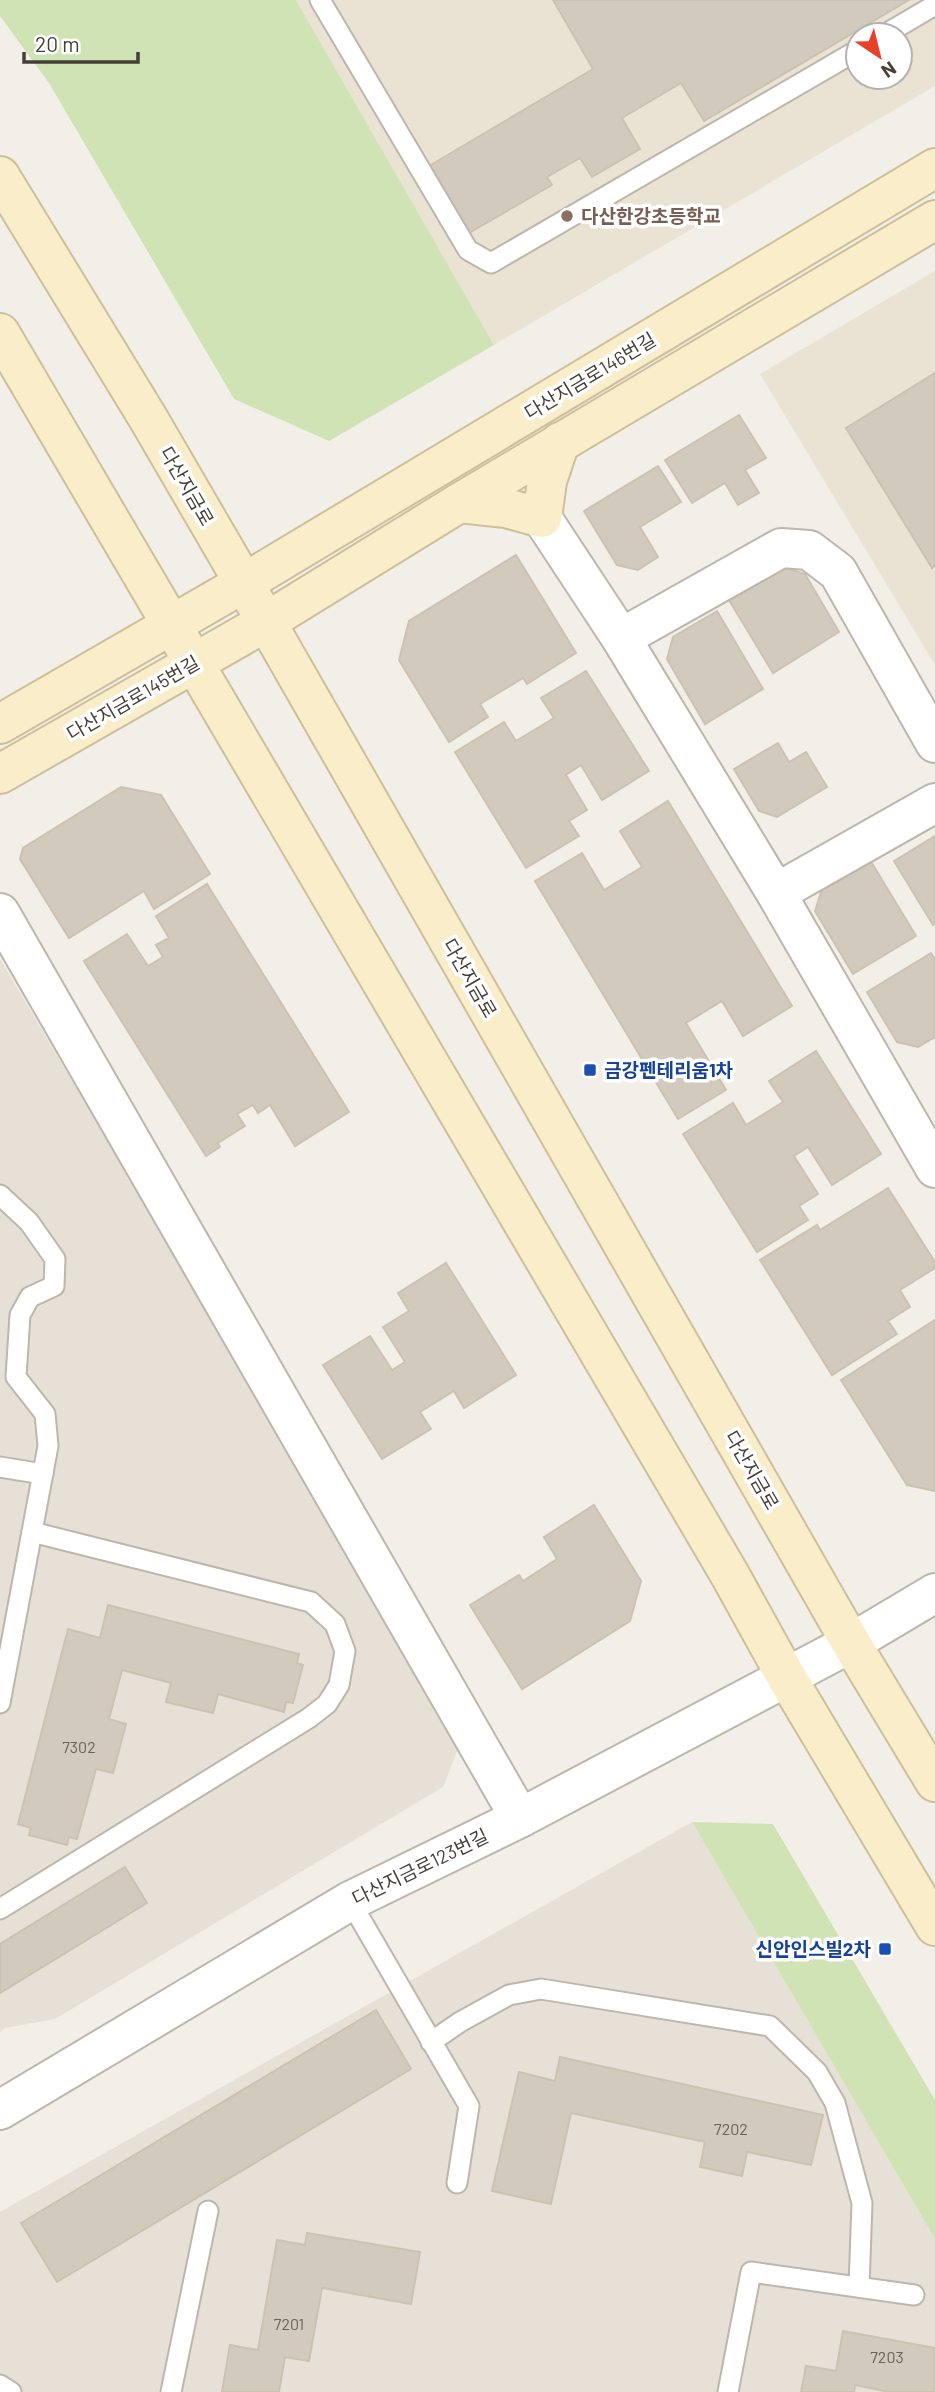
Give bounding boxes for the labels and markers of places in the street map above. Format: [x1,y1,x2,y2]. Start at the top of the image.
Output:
place label: 다산한강초등학교 [581,204,721,227]
marker: 다산한강초등학교 [559,208,575,224]
place label: 금강펜테리움1차 [604,1058,734,1081]
marker: 금강펜테리움1차 [582,1062,598,1078]
place label: 신안인스빌2차 [755,1937,872,1960]
marker: 신안인스빌2차 [877,1941,893,1957]

